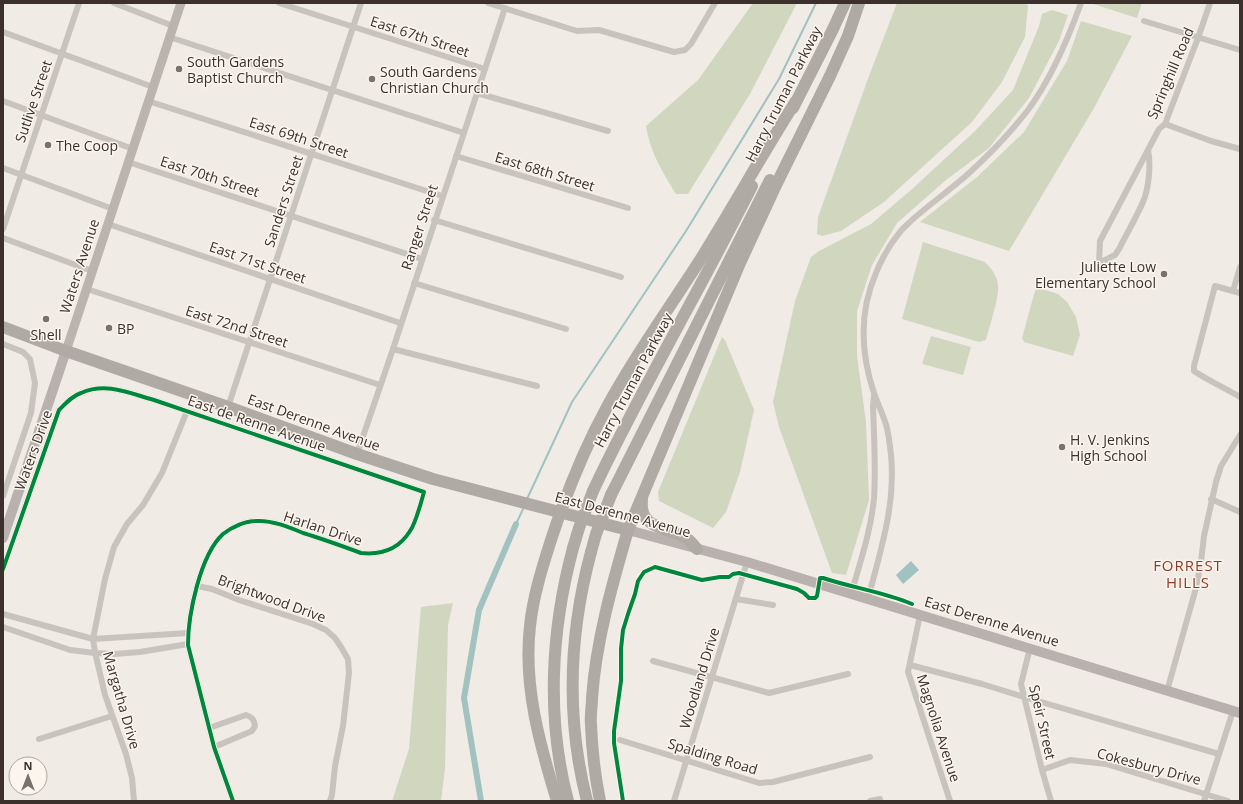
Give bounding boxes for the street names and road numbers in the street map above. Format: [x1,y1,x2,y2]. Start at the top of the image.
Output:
street label: East 67th Street [368,11,472,61]
street label: Harry Truman Parkway [740,22,826,165]
street label: Springhill Road [1142,24,1198,122]
street label: Sutlive Street [10,57,56,145]
street label: East 69th Street [247,112,351,162]
street label: East 68th Street [493,147,597,195]
street label: East 70th Street [158,151,262,201]
street label: Sanders Street [259,153,307,249]
street label: Ranger Street [396,182,442,272]
street label: Waters Avenue [55,216,103,316]
street label: East 71st Street [207,237,309,287]
street label: East 72nd Street [183,300,291,352]
street label: Harry Truman Parkway [589,308,677,451]
street label: East Derenne Avenue [245,389,383,455]
street label: East de Renne Avenue [185,390,329,456]
street label: Waters Drive [10,407,56,493]
street label: East Derenne Avenue [553,487,693,541]
street label: Harlan Drive [281,506,365,550]
street label: Brightwood Drive [215,570,329,626]
street label: East Derenne Avenue [922,591,1062,651]
street label: Woodland Drive [675,625,723,731]
street label: Margatha Drive [99,649,145,751]
street label: Magnolia Avenue [913,672,965,784]
street label: Speir Street [1025,683,1061,761]
street label: Spalding Road [666,733,760,779]
street label: Cokesbury Drive [1095,743,1203,789]

